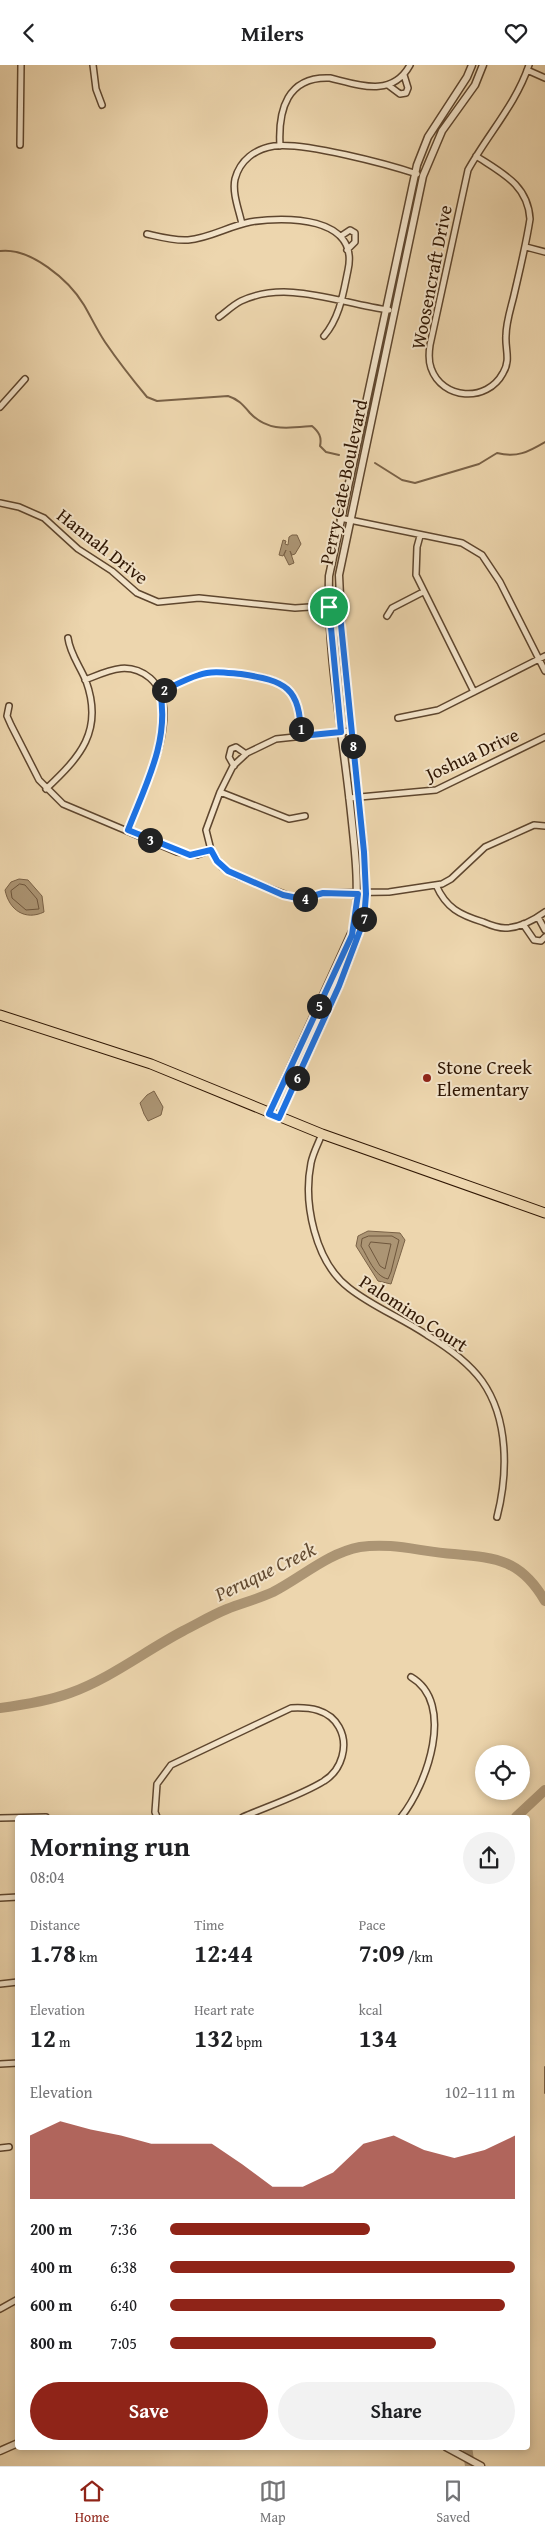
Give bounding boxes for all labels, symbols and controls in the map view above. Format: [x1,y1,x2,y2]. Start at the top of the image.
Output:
text: Milers [241,17,304,49]
icon: back [15,19,43,47]
icon: heart [502,19,530,47]
street label: Woosencraft Drive [403,202,459,352]
street label: Perry Cate Boulevard [312,396,374,567]
street label: Hannah Drive [51,501,155,591]
pin [308,586,350,628]
icon: arrive [315,593,343,621]
pin: 2 [152,677,176,703]
text: 2 [161,680,168,700]
pin: 1 [288,717,314,741]
text: 1 [298,719,305,739]
street label: Joshua Drive [419,720,523,789]
pin: 8 [340,733,366,759]
text: 8 [350,736,357,756]
pin: 3 [138,827,162,853]
text: 3 [147,830,154,850]
pin: 4 [292,887,318,911]
text: 4 [302,889,309,909]
pin: 7 [352,907,376,931]
text: 7 [361,909,368,929]
pin: 5 [306,993,332,1019]
text: 5 [316,996,323,1016]
place label: Stone Creek Elementary [437,1053,532,1103]
pin: 6 [284,1065,310,1091]
text: 6 [294,1068,301,1088]
marker: Stone Creek Elementary [421,1072,433,1084]
street label: Palomino Court [354,1267,474,1359]
water label: Peruque Creek [209,1534,321,1608]
map controls [475,1745,530,1800]
button: locate [475,1745,530,1800]
text: Morning run [30,1825,190,1866]
button: share [463,1832,515,1884]
text: 08:04 [30,1865,65,1889]
text: Distance [30,1915,80,1935]
text: Time [194,1915,224,1935]
text: Pace [359,1915,386,1935]
text: 1.78 [30,1935,76,1971]
text: 12:44 [194,1935,253,1971]
text: 7:09 [359,1935,405,1971]
text: km [76,1947,98,1967]
text: /km [405,1947,433,1967]
text: Elevation [30,2000,85,2020]
text: Heart rate [194,2000,254,2020]
text: kcal [359,2000,383,2020]
text: 12 [30,2020,56,2056]
text: 132 [194,2020,233,2056]
text: 134 [359,2020,398,2056]
text: m [56,2032,70,2052]
text: bpm [233,2032,263,2052]
text: Elevation [30,2080,93,2104]
text: 102–111 m [445,2080,515,2104]
text: 200 m [30,2217,72,2241]
text: 7:36 [110,2217,137,2241]
text: 400 m [30,2255,72,2279]
text: 6:38 [110,2255,137,2279]
text: 600 m [30,2293,72,2317]
text: 6:40 [110,2293,137,2317]
text: 800 m [30,2331,72,2355]
text: 7:05 [110,2331,137,2355]
button: Save [30,2382,268,2440]
button: Share [278,2382,515,2440]
tab: Home [75,2477,109,2527]
tab: Map [259,2477,287,2527]
tab: Saved [436,2477,470,2527]

